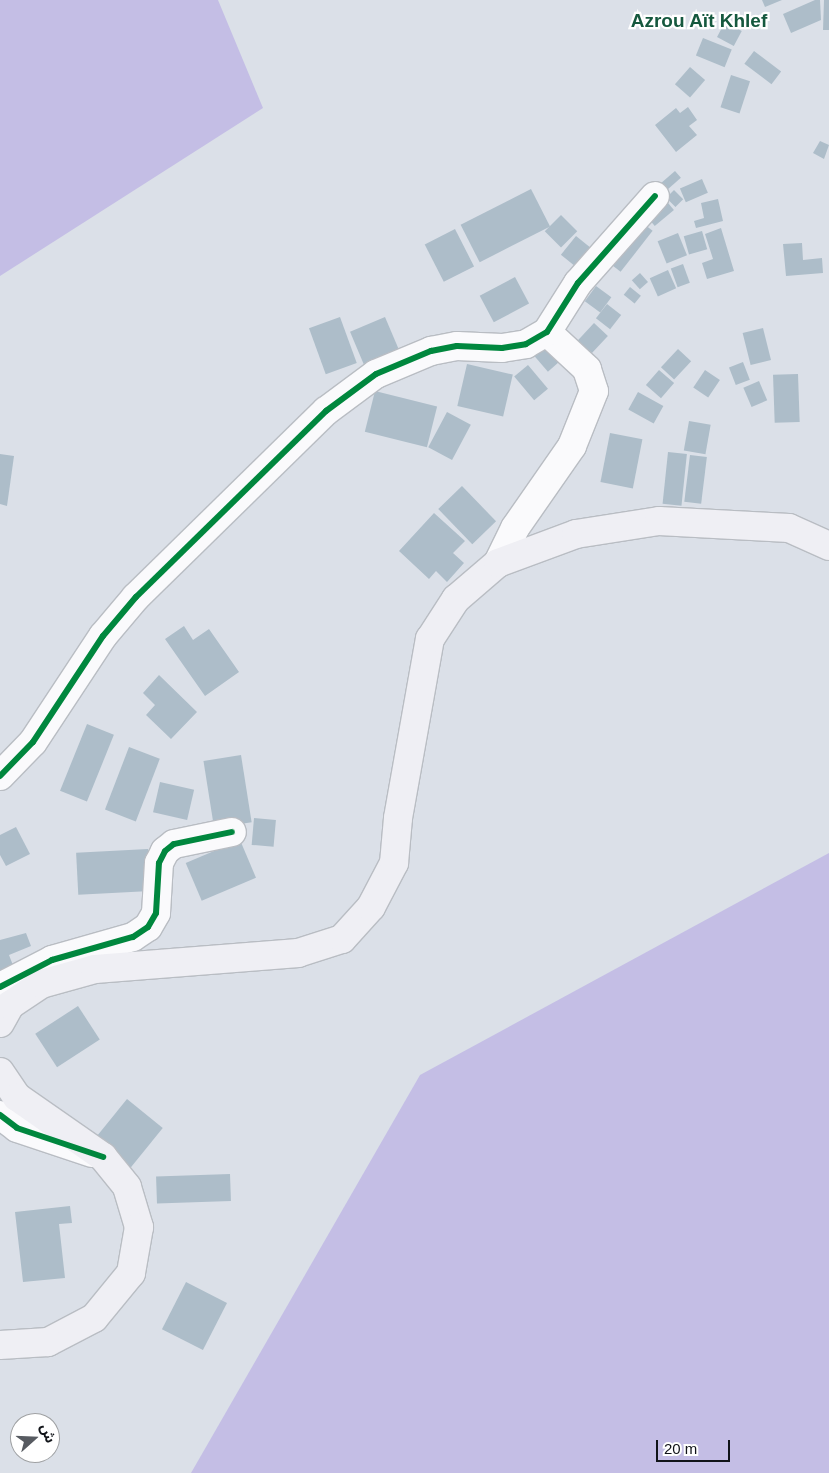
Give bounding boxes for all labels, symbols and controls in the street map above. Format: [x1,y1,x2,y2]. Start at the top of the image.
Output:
district label: Azrou Aït Khlef [630,10,768,32]
north arrow [10,1413,60,1463]
text: ش [37,1421,59,1445]
scale bar [659,1430,733,1462]
text: 20 m [664,1440,697,1457]

